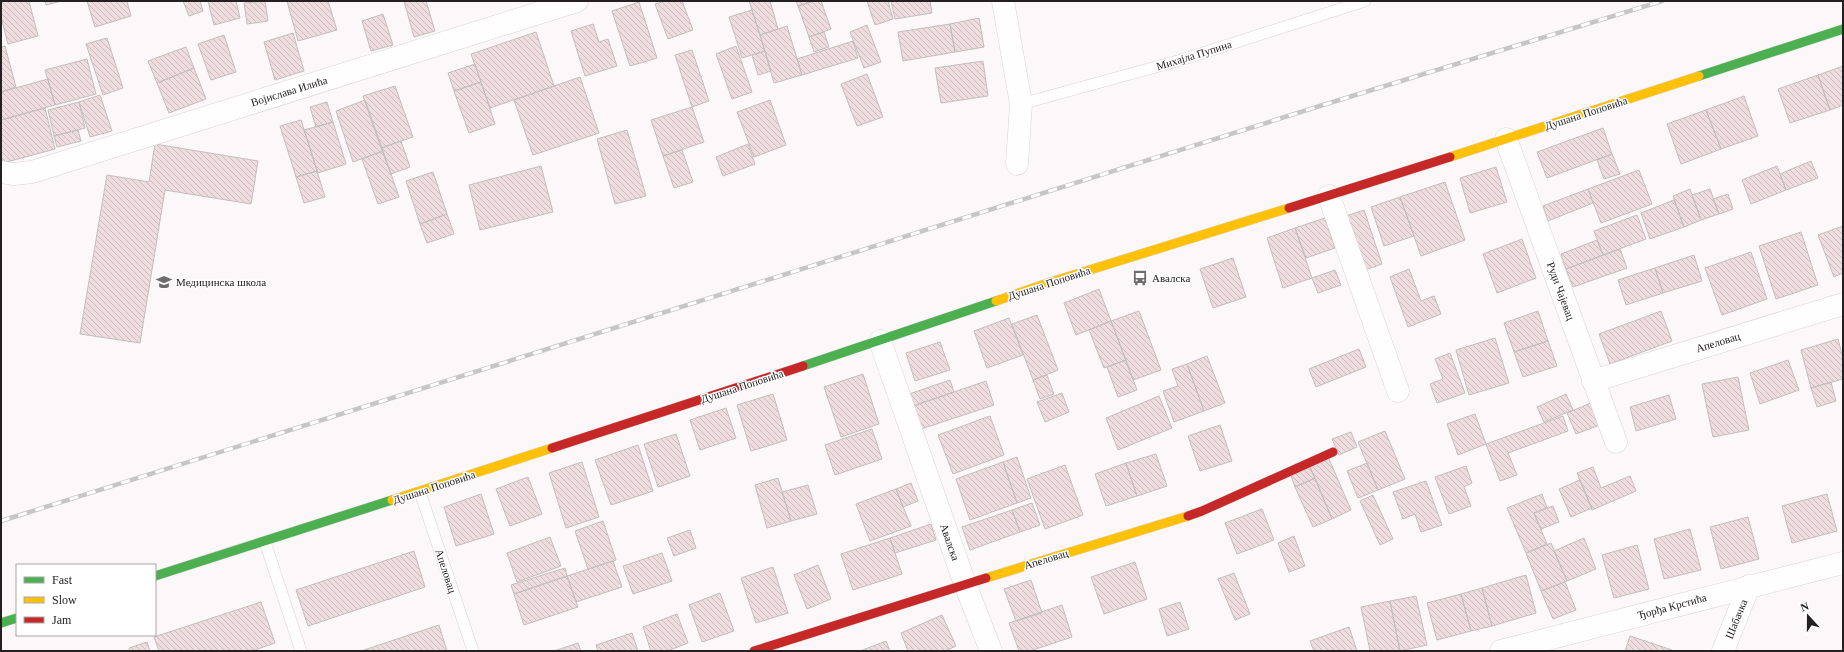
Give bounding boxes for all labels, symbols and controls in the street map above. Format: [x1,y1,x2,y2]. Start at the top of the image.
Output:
street label: Михајла Пупина [1155,38,1233,72]
street label: Војислава Илића [249,74,329,108]
street label: Душана Поповића [1543,94,1629,132]
street label: Руди Чајевац [1545,260,1577,322]
street label: Душана Поповића [1006,264,1092,302]
bus stop icon: Авалска [1131,269,1149,287]
place label: Авалска [1152,272,1191,284]
school or university icon: Медицинска школа [155,273,173,291]
place label: Медицинска школа [176,276,266,288]
street label: Апеловац [1694,330,1742,354]
street label: Душана Поповића [699,367,785,405]
street label: Душана Поповића [391,468,477,506]
street label: Авалска [938,522,962,562]
street label: Апеловац [433,547,459,595]
street label: Апеловац [1022,547,1070,571]
legend [16,564,156,636]
text: Fast [52,573,73,587]
street label: Ђорђа Крстића [1636,591,1708,621]
text: Slow [52,593,77,607]
north arrow [1788,596,1828,636]
street label: Шабачка [1723,597,1749,641]
text: N [1799,600,1810,614]
text: Jam [52,613,72,627]

